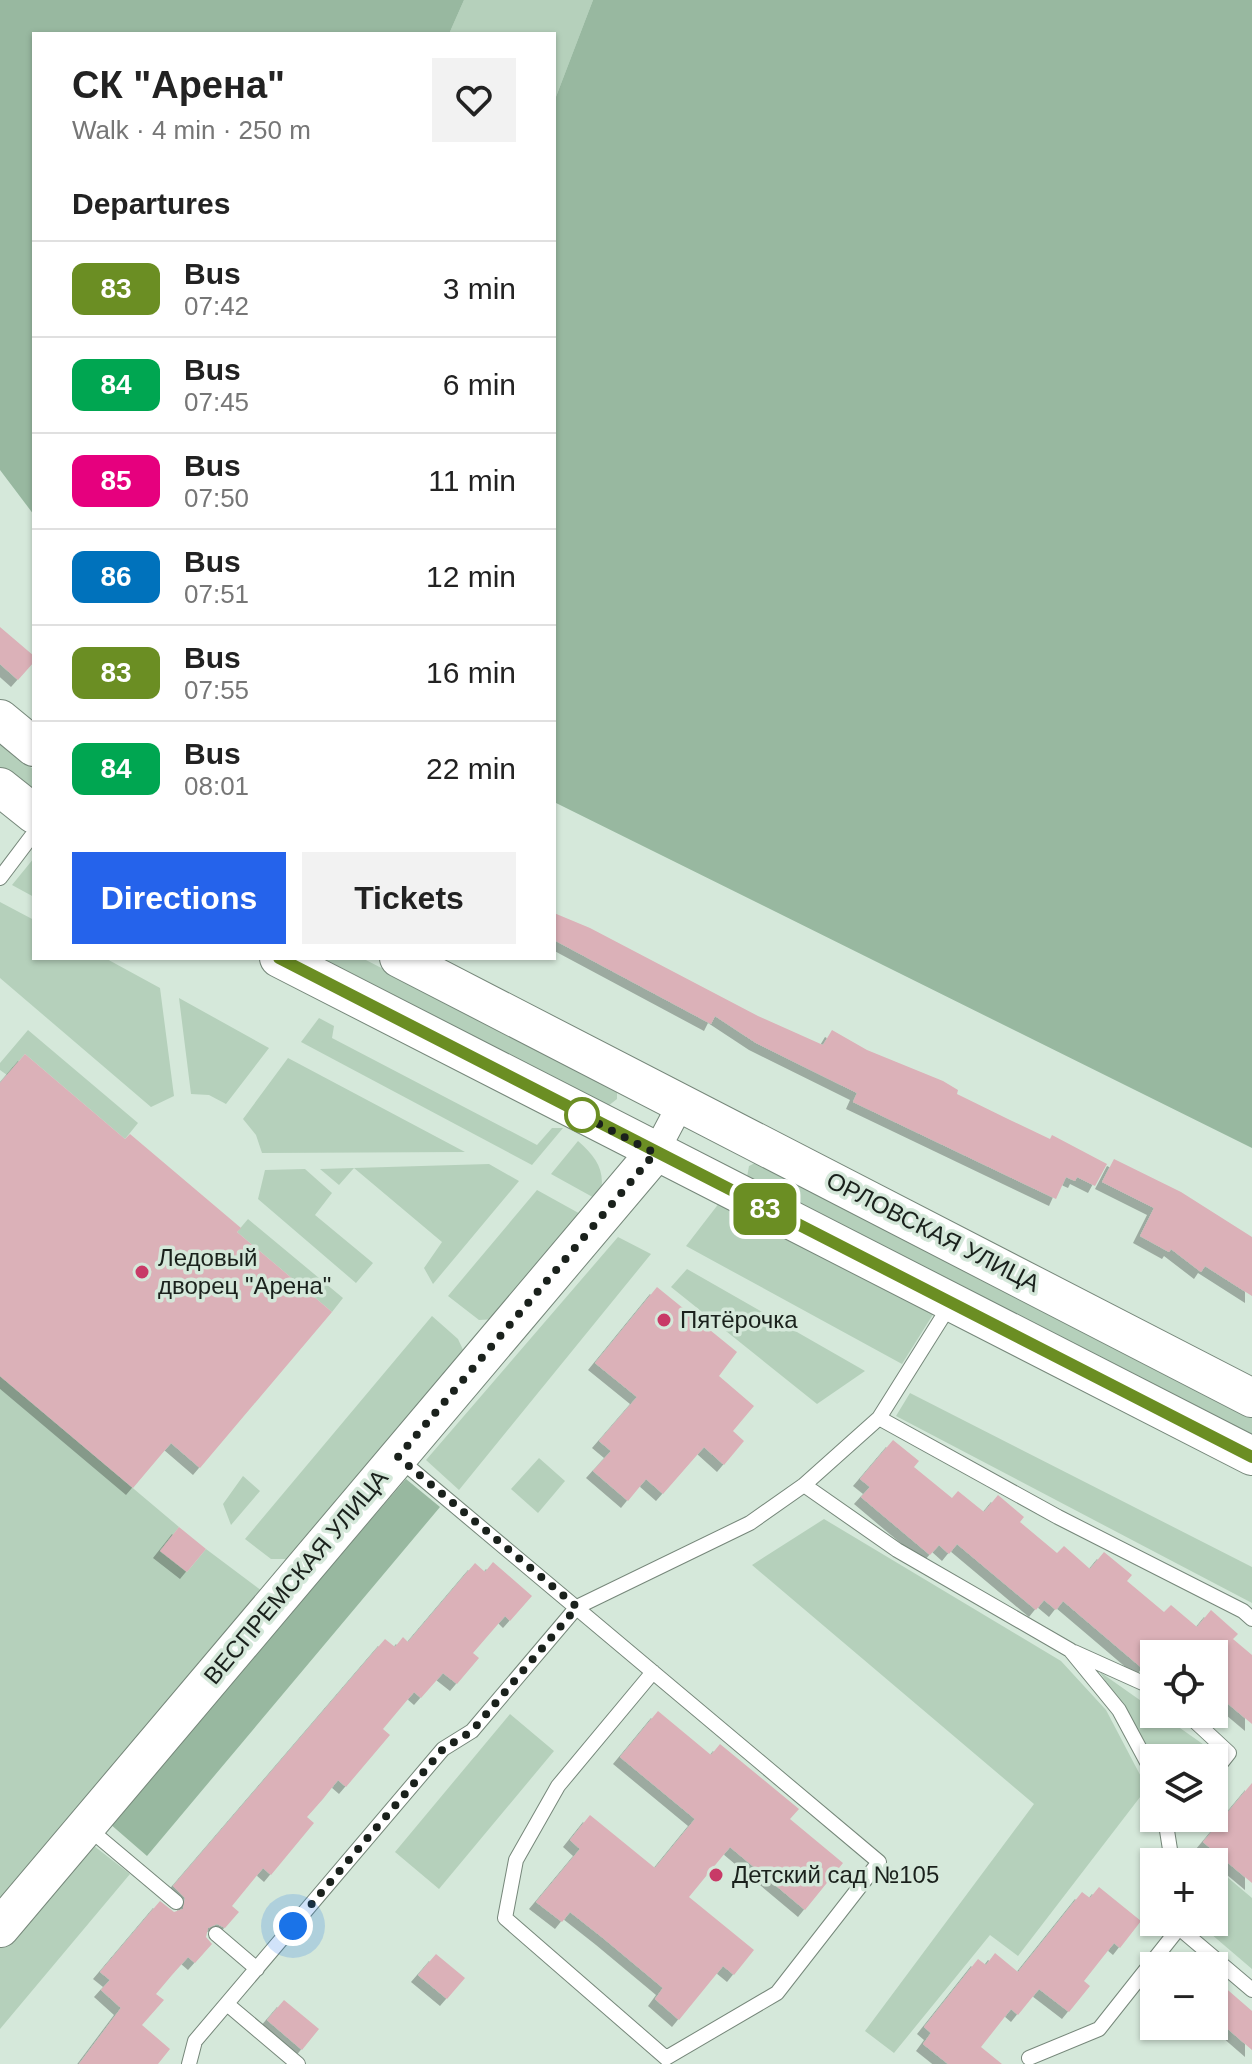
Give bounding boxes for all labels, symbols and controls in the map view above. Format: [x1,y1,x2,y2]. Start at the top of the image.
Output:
button: heart [432,58,516,142]
text: СК "Арена" [72,64,285,106]
text: Walk · 4 min · 250 m [72,115,311,145]
text: Departures [72,187,230,220]
text: Bus [184,257,241,290]
text: 3 min [443,272,516,305]
text: 83 [100,273,132,304]
text: 07:42 [184,291,249,321]
text: Bus [184,353,241,386]
text: 6 min [443,368,516,401]
text: 84 [100,369,132,400]
text: 07:45 [184,387,249,417]
text: Bus [184,449,241,482]
text: 11 min [428,464,516,497]
text: 85 [100,465,132,496]
text: 07:50 [184,483,249,513]
text: Bus [184,545,241,578]
text: 12 min [426,560,516,593]
text: 86 [100,561,132,592]
text: 07:51 [184,579,249,609]
text: Bus [184,641,241,674]
text: 16 min [426,656,516,689]
text: 83 [100,657,132,688]
text: 07:55 [184,675,249,705]
text: Bus [184,737,241,770]
text: 22 min [426,752,516,785]
text: 84 [100,753,132,784]
text: 08:01 [184,771,249,801]
button: Directions [72,852,286,944]
button: Tickets [302,852,516,944]
unlabelled marker [565,1098,599,1132]
street label: ОРЛОВСКАЯ УЛИЦА [822,1166,1044,1297]
line badge: 83 [729,1183,801,1235]
text: 83 [749,1193,781,1224]
place label: Ледовый дворец "Арена" [158,1244,331,1299]
marker: Ледовый дворец "Арена" [133,1263,151,1281]
place label: Пятёрочка [680,1306,798,1333]
marker: Пятёрочка [655,1311,673,1329]
street label: ВЕСПРЕМСКАЯ УЛИЦА [198,1464,393,1689]
map controls [1140,1640,1228,2040]
button: locate [1140,1640,1228,1728]
button: layers [1140,1744,1228,1832]
button: + [1140,1848,1228,1936]
place label: Детский сад №105 [732,1861,939,1888]
marker: Детский сад №105 [707,1866,725,1884]
your location [273,1906,313,1946]
button: − [1140,1952,1228,2040]

